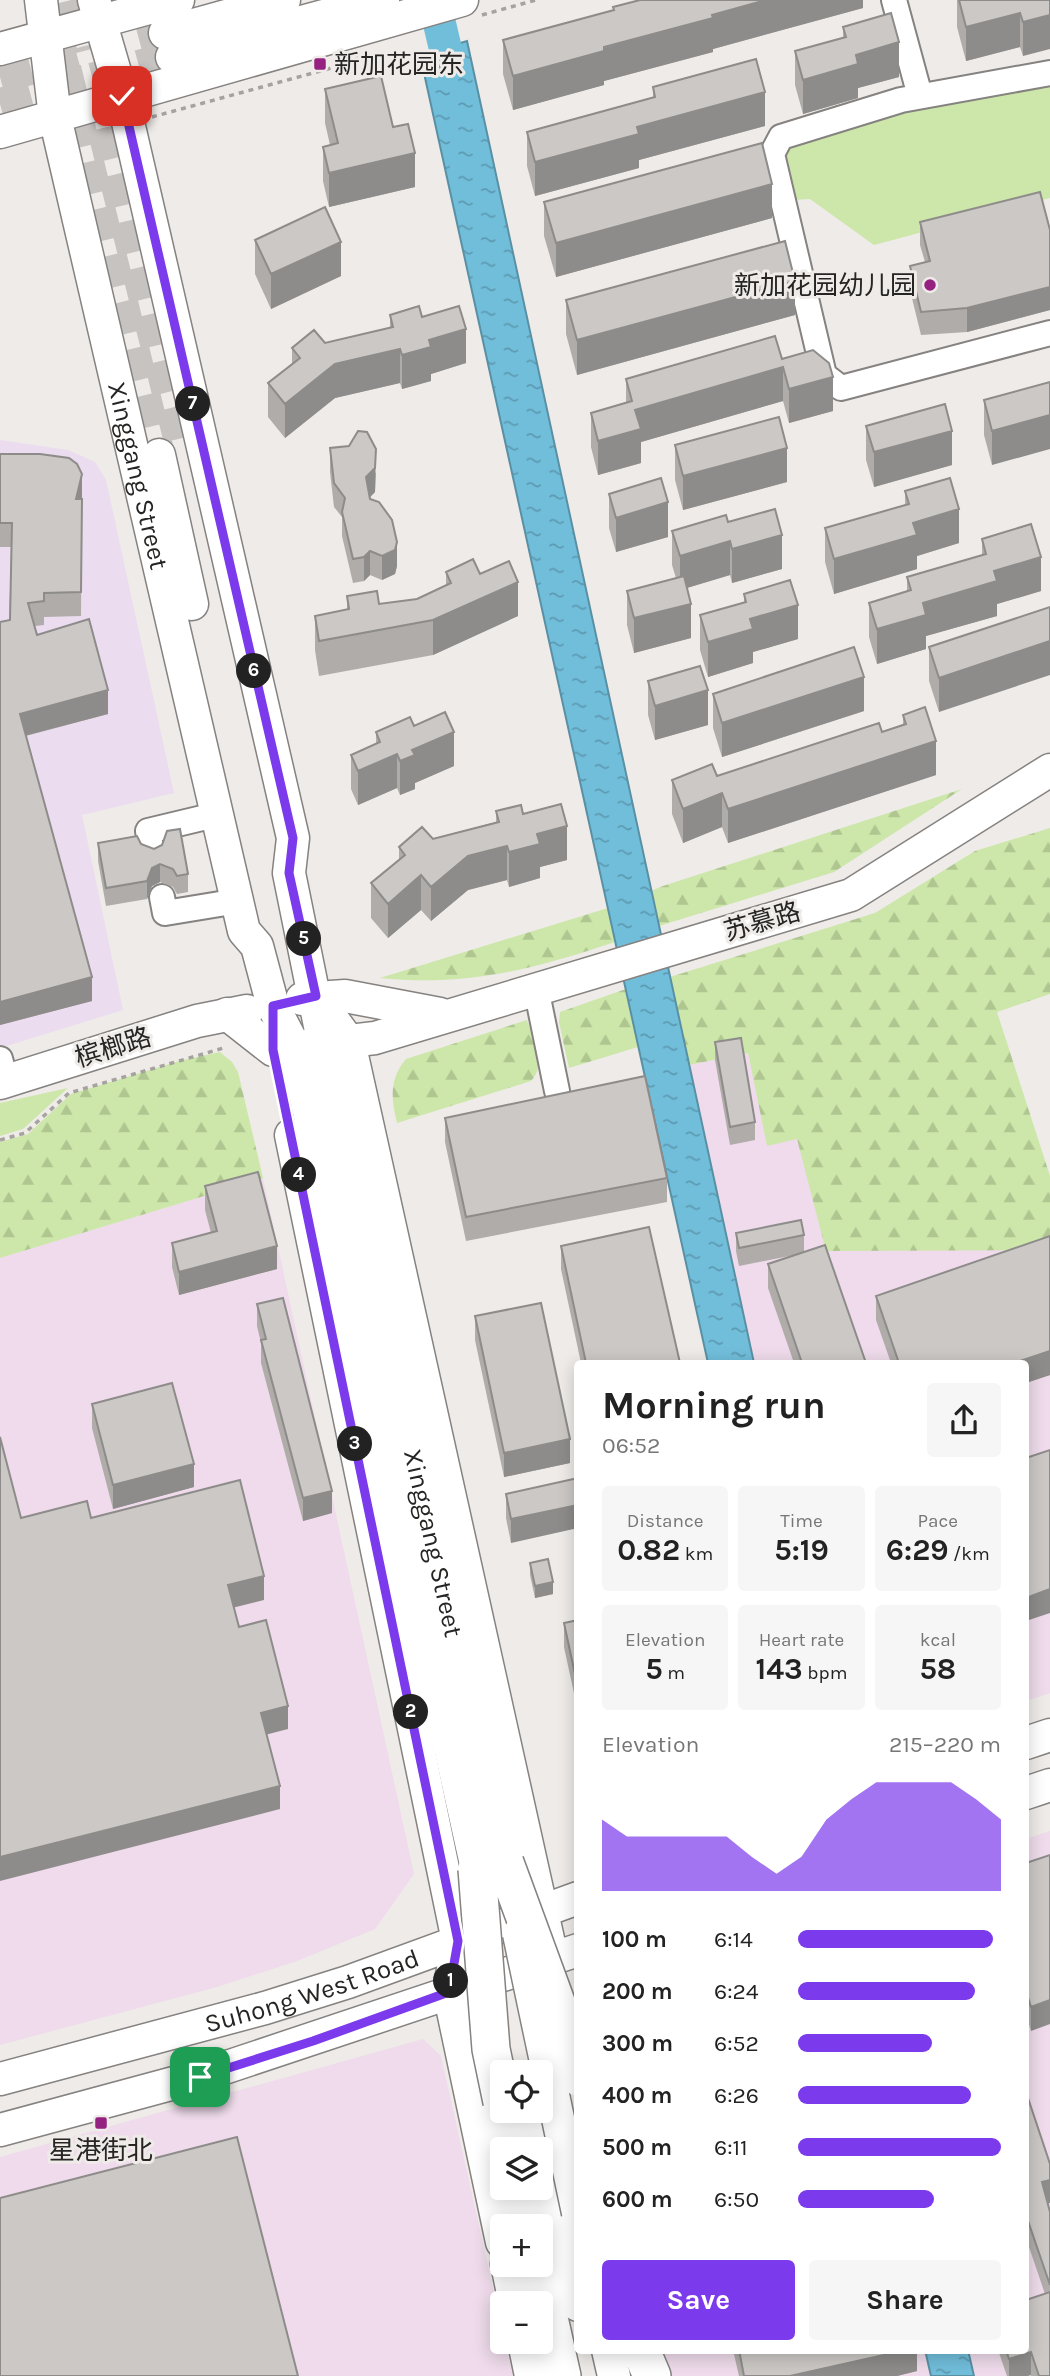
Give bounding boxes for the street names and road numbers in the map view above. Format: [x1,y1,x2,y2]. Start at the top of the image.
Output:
street label: Xinggang Street [101,379,175,573]
street label: 苏慕路 [720,896,804,947]
street label: 槟榔路 [71,1021,155,1074]
street label: Xinggang Street [397,1446,469,1640]
street label: Suhong West Road [201,1942,423,2039]

